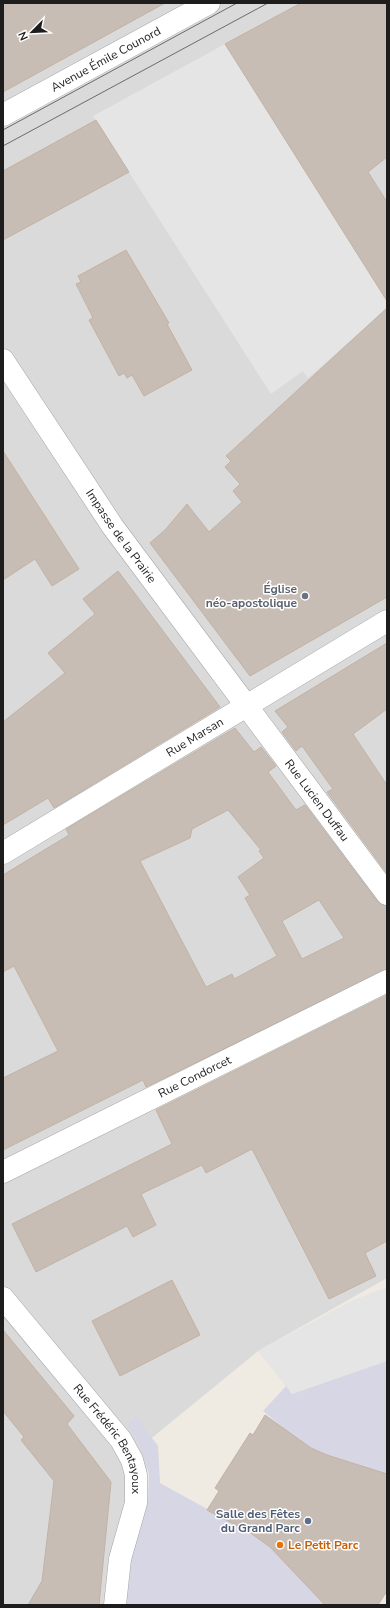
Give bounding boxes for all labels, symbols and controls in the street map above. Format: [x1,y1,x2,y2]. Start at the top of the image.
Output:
north arrow [12,12,52,52]
street label: Avenue Émile Counord [48,23,164,95]
text: N [15,29,32,43]
street label: Impasse de la Prairie [82,486,160,586]
place label: Église néo-apostolique [206,581,297,611]
marker: Église néo-apostolique [300,591,310,601]
street label: Rue Marsan [163,714,226,761]
street label: Rue Lucien Duffau [281,756,353,845]
street label: Rue Condorcet [156,1052,234,1102]
street label: Rue Frédéric Bentayoux [70,1380,144,1495]
place label: Salle des Fêtes du Grand Parc [216,1506,300,1536]
marker: Salle des Fêtes du Grand Parc [303,1516,313,1526]
place label: Le Petit Parc [288,1537,359,1553]
marker: Le Petit Parc [275,1540,285,1550]

